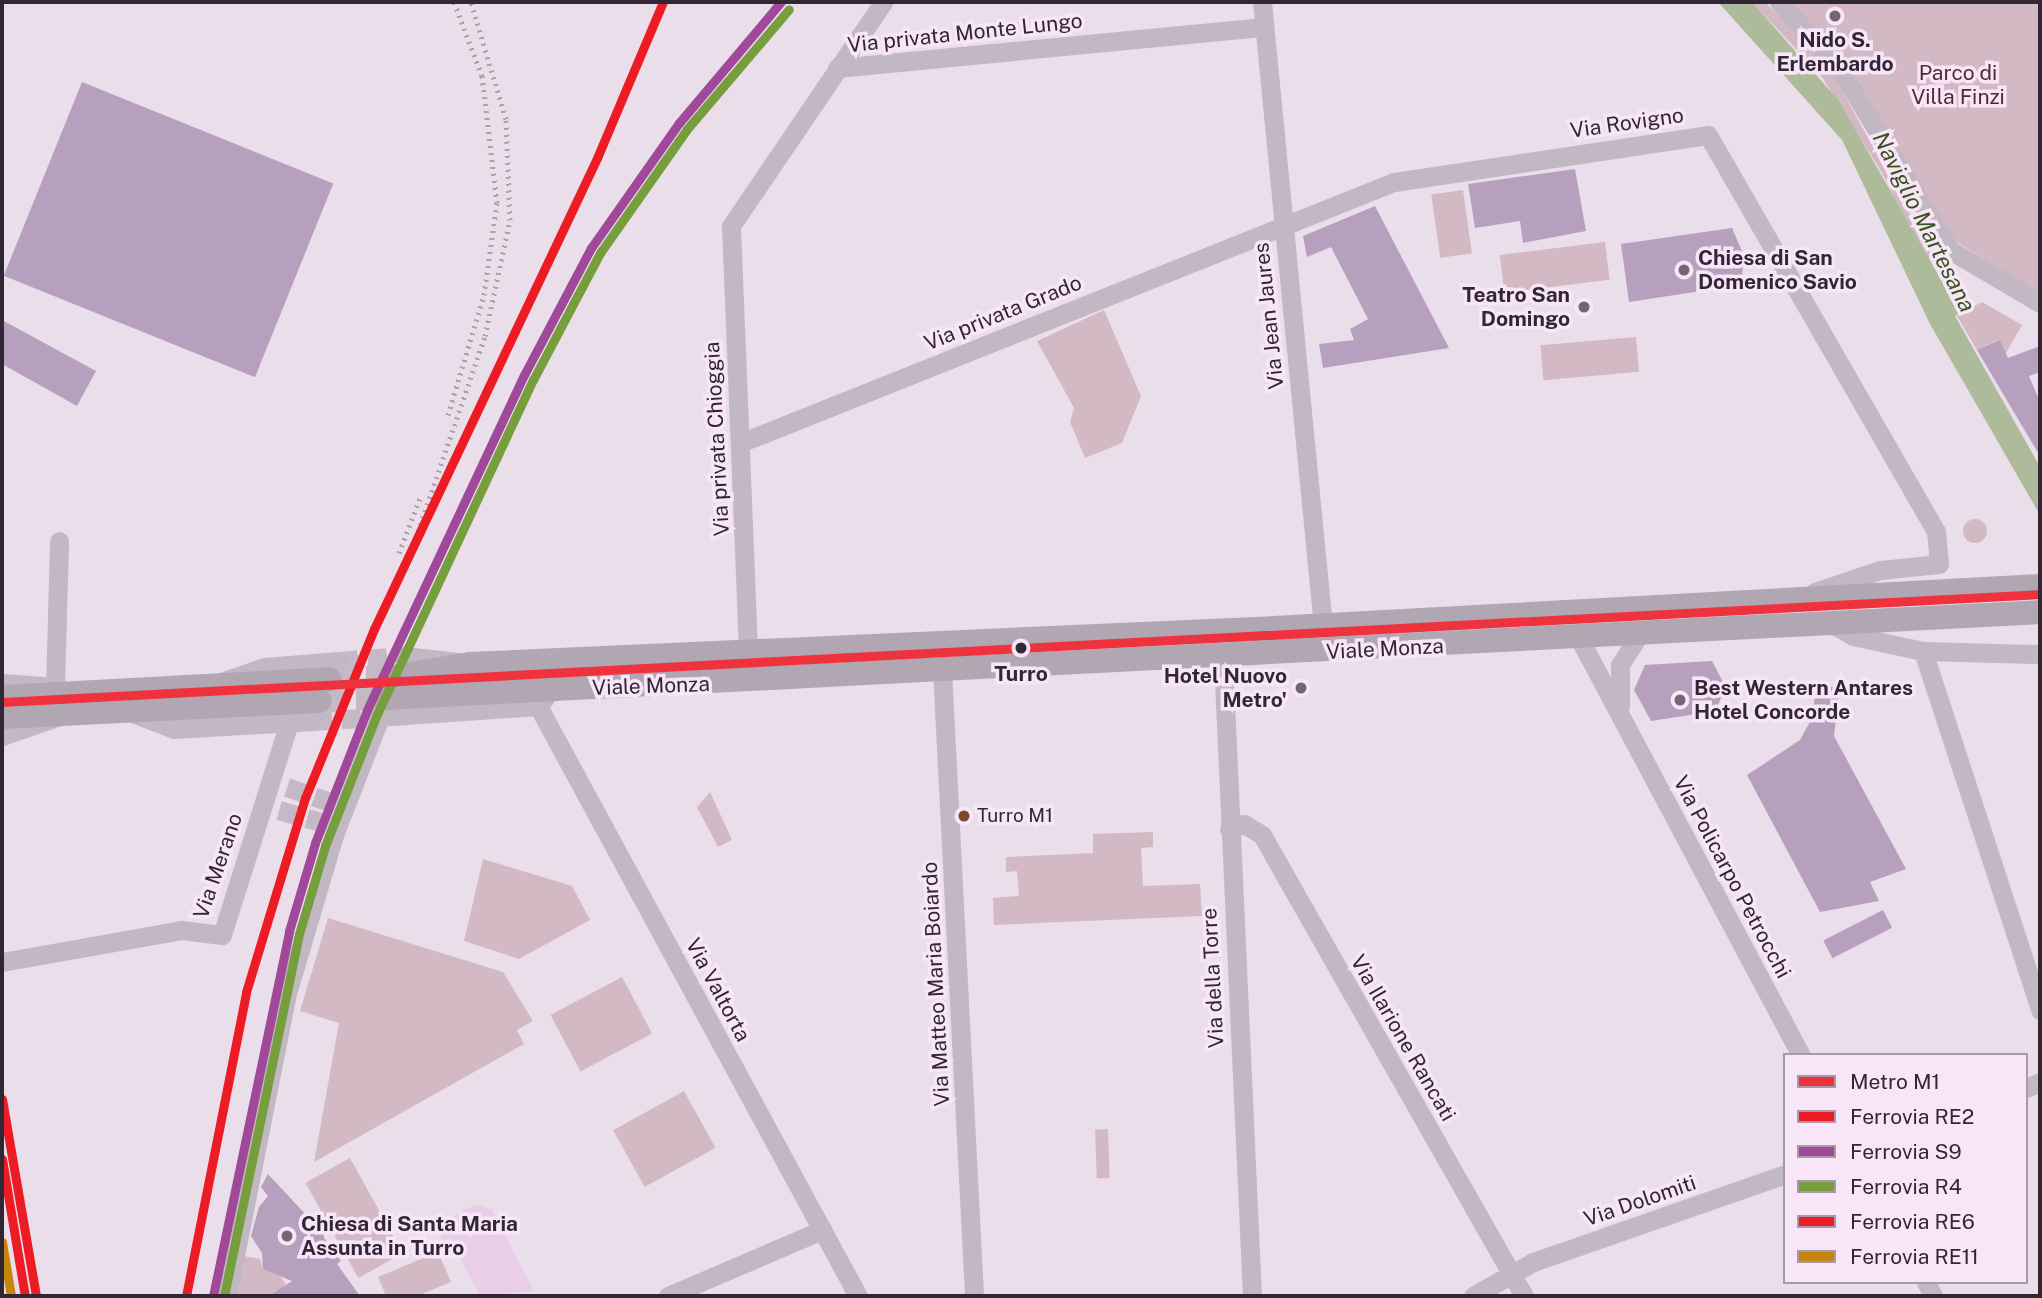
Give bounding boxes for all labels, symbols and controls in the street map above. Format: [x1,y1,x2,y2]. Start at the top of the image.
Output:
street label: Via privata Monte Lungo [846,8,1084,58]
marker: Nido S. Erlembardo [1827,8,1843,24]
place label: Nido S. Erlembardo [1776,27,1894,77]
park label: Parco di Villa Finzi [1911,60,2005,110]
street label: Via Rovigno [1569,103,1685,143]
water label: Naviglio Martesana [1867,127,1981,317]
street label: Via Jean Jaures [1249,241,1289,391]
place label: Chiesa di San Domenico Savio [1698,245,1857,295]
marker: Chiesa di San Domenico Savio [1676,262,1692,278]
street label: Via privata Grado [921,270,1085,356]
place label: Teatro San Domingo [1462,282,1570,332]
marker: Teatro San Domingo [1576,299,1592,315]
street label: Via privata Chioggia [699,341,735,537]
street label: Viale Monza [1325,633,1445,665]
marker: Turro [1010,637,1032,659]
place label: Turro [994,661,1048,687]
place label: Hotel Nuovo Metro' [1164,663,1287,713]
street label: Viale Monza [592,671,710,701]
place label: Best Western Antares Hotel Concorde [1694,675,1913,725]
marker: Hotel Nuovo Metro' [1293,680,1309,696]
marker: Best Western Antares Hotel Concorde [1672,692,1688,708]
street label: Via Policarpo Petrocchi [1668,771,1796,983]
place label: Turro M1 [977,805,1053,827]
marker: Turro M1 [957,809,971,823]
street label: Via Merano [188,810,248,922]
street label: Via Matteo Maria Boiardo [917,861,955,1107]
street label: Via della Torre [1197,907,1229,1049]
street label: Via Valtorta [680,934,756,1046]
street label: Via Ilarione Rancati [1345,950,1461,1126]
legend [1783,1053,2028,1284]
text: Metro M1 [1850,1069,1940,1094]
text: Ferrovia RE2 [1850,1104,1974,1129]
text: Ferrovia S9 [1850,1139,1962,1164]
street label: Via Dolomiti [1581,1170,1699,1232]
text: Ferrovia R4 [1850,1174,1962,1199]
text: Ferrovia RE6 [1850,1209,1975,1234]
place label: Chiesa di Santa Maria Assunta in Turro [301,1211,518,1261]
marker: Chiesa di Santa Maria Assunta in Turro [279,1228,295,1244]
text: Ferrovia RE11 [1850,1244,1979,1269]

